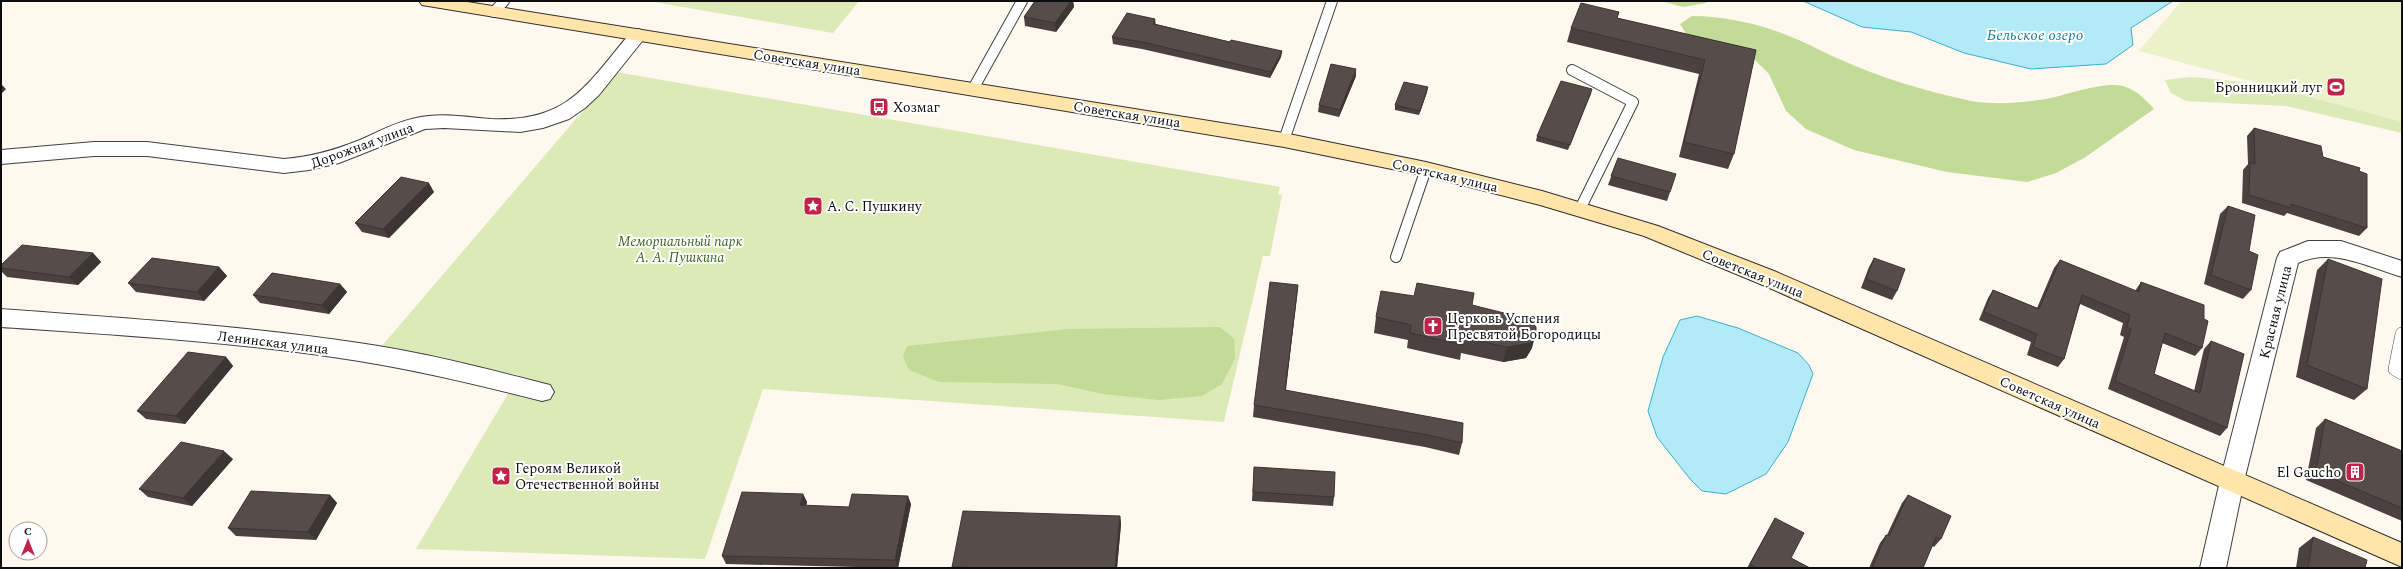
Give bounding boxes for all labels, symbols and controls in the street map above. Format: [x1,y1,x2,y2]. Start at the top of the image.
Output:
water label: Бельское озеро [1987,24,2083,47]
street label: Советская улица [752,44,862,81]
sports icon: Бронницкий луг [2325,76,2347,98]
place label: Бронницкий луг [2215,77,2322,98]
bus stop icon: Хозмаг [868,96,890,118]
street label: Советская улица [1072,96,1182,133]
place label: Хозмаг [893,97,940,118]
street label: Дорожная улица [308,117,417,174]
street label: Советская улица [1390,153,1500,198]
place icon: А. С. Пушкину [802,195,824,217]
place label: А. С. Пушкину [827,196,923,217]
park label: Мемориальный парк А. А. Пушкина [618,231,743,268]
street label: Советская улица [1699,243,1807,304]
street label: Красная улица [2254,263,2297,361]
place label: Церковь Успения Пресвятой Богородицы [1447,308,1601,345]
church icon: Церковь Успения Пресвятой Богородицы [1422,315,1444,337]
street label: Ленинская улица [216,325,330,360]
street label: Советская улица [1996,371,2104,434]
place label: Героям Великой Отечественной войны [515,458,659,495]
building icon: El Gaucho [2344,461,2366,483]
place label: El Gaucho [2276,462,2341,483]
place icon: Героям Великой Отечественной войны [490,465,512,487]
north arrow [8,521,48,561]
text: С [24,523,32,540]

